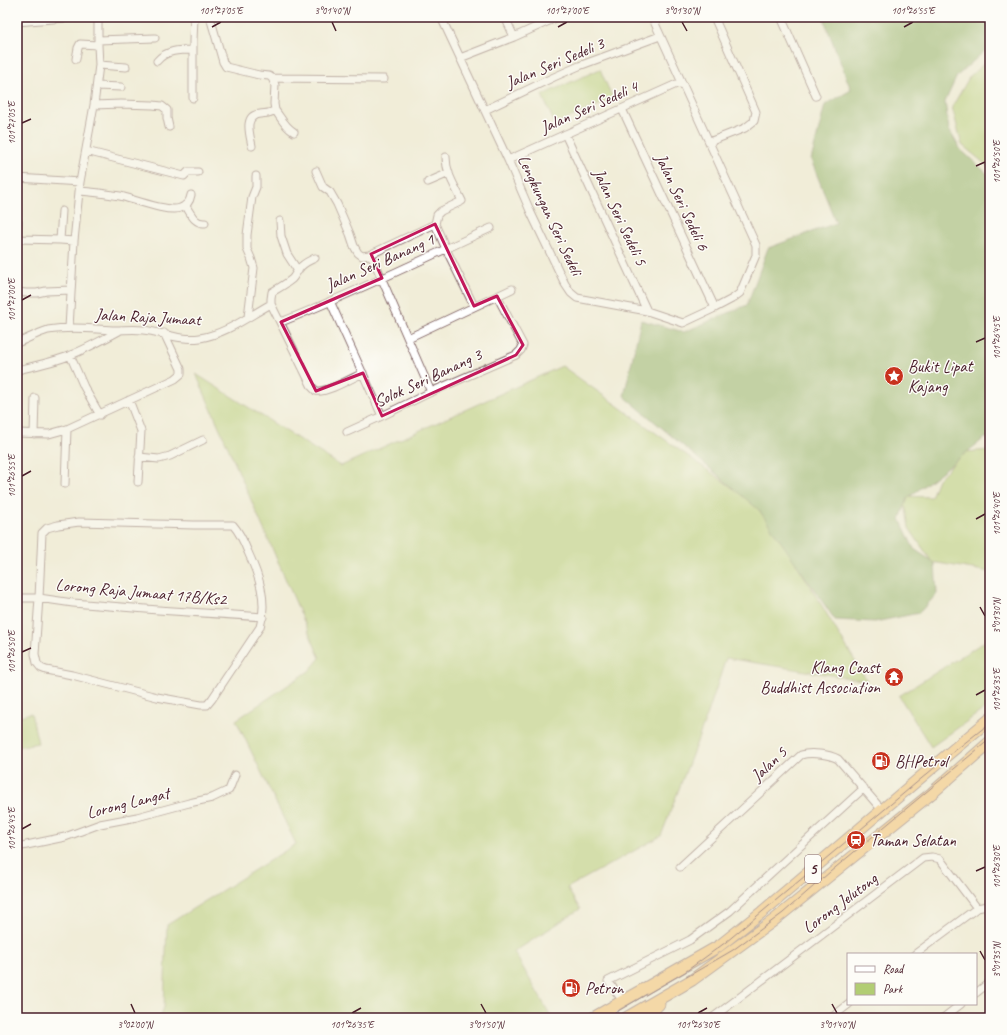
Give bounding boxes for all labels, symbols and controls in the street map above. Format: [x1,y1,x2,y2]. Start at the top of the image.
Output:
text: 101°27'05"E [199,4,244,17]
text: 3°01'40"N [315,4,351,17]
text: 101°27'00"E [545,4,590,17]
text: 3°01'30"N [665,4,701,17]
text: 101°26'55"E [891,4,936,17]
street label: Jalan Seri Sedeli 3 [502,32,608,93]
street label: Jalan Seri Sedeli 4 [536,75,643,138]
text: 101°27'05"E [5,100,18,145]
text: 101°26'50"E [990,139,1003,184]
street label: Jalan Seri Sedeli 6 [650,149,714,255]
street label: Lengkungan Seri Sedeli [513,152,588,280]
street label: Jalan Seri Sedeli 5 [588,164,652,270]
street label: Jalan Seri Banang 1 [322,228,439,296]
text: 101°27'00"E [5,277,18,322]
street label: Jalan Raja Jumaat [94,304,204,330]
text: 101°26'45"E [990,315,1003,360]
street label: Solok Seri Banang 3 [371,343,486,412]
place label: Bukit Lipat Kajang [908,356,975,397]
place icon: Bukit Lipat Kajang [883,365,905,387]
text: 101°26'55"E [5,453,18,498]
text: 101°26'40"E [990,491,1003,536]
street label: Lorong Raja Jumaat 17B/Ks2 [55,574,228,610]
text: 3°01'30"N [990,597,1003,633]
text: 101°26'50"E [5,629,18,674]
place label: Klang Coast Buddhist Association [760,657,882,698]
temple icon: Klang Coast Buddhist Association [883,666,905,688]
text: 101°26'35"E [990,667,1003,712]
street label: Jalan 5 [746,741,792,787]
fuel station icon: BHPetrol [870,750,892,772]
place label: BHPetrol [895,751,951,772]
street label: Lorong Langat [85,782,174,823]
text: 101°26'45"E [5,806,18,851]
station icon: Taman Selatan [845,829,867,851]
place label: Taman Selatan [870,830,956,851]
text: 101°26'30"E [990,844,1003,889]
road number: 5 [805,855,821,883]
street label: Lorong Jelutong [798,867,882,938]
text: 3°01'35"N [990,941,1003,977]
legend [847,953,977,1005]
text: Road [883,961,905,977]
fuel station icon: Petron [560,977,582,999]
place label: Petron [585,978,625,999]
text: Park [883,981,904,997]
text: 3°02'00"N [118,1018,154,1031]
text: 101°26'35"E [330,1018,375,1031]
text: 3°01'50"N [469,1018,505,1031]
text: 101°26'30"E [676,1018,721,1031]
text: 3°01'40"N [820,1018,856,1031]

